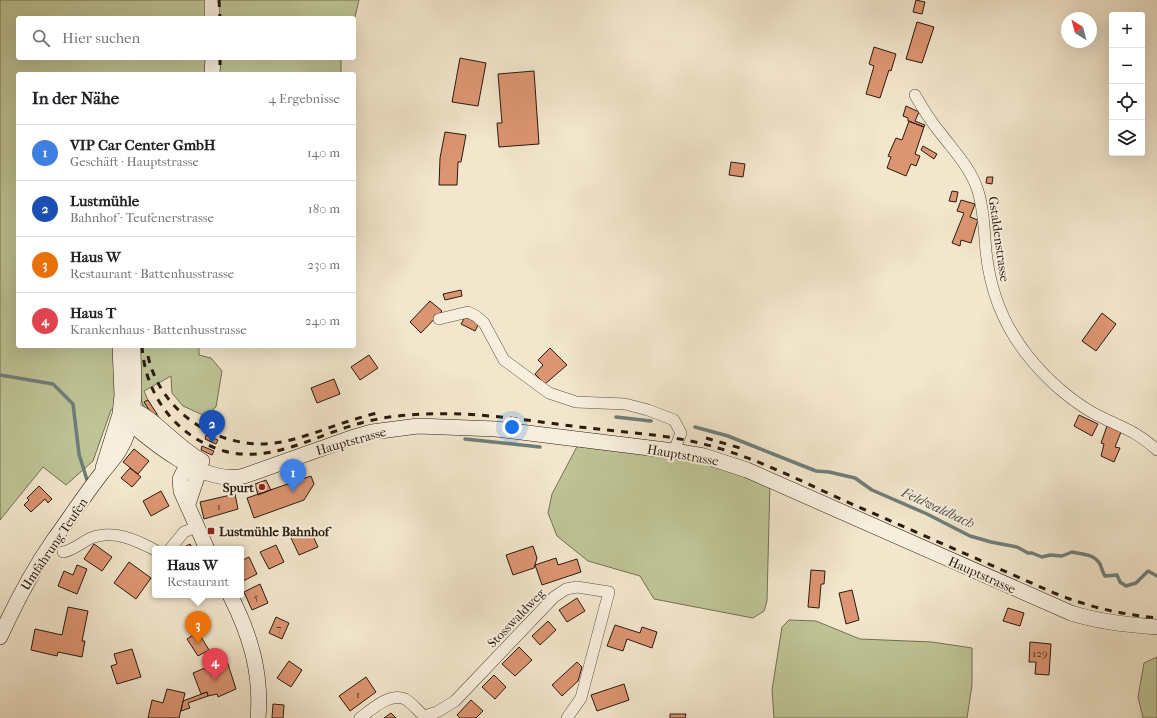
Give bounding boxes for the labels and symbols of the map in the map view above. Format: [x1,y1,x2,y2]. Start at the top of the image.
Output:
north arrow [1061,12,1097,48]
street label: Gstaldenstrasse [986,195,1013,283]
pin: 2 [199,410,225,443]
your location [502,417,522,437]
street label: Hauptstrasse [314,424,388,458]
street label: Hauptstrasse [646,441,720,469]
pin: 1 [280,459,306,492]
place label: Spurt [223,480,254,496]
marker: Spurt [257,482,267,492]
water label: Feldwaldbach [898,483,977,532]
street label: Umfahrung Teufen [18,495,91,593]
house number: 1 [217,500,221,513]
place label: Lustmühle Bahnhof [219,524,332,539]
marker: Lustmühle Bahnhof [206,526,216,536]
street label: Hauptstrasse [946,553,1019,597]
street label: Stosswaldweg [484,585,549,651]
house number: 5 [254,591,259,604]
pin: 3 [185,611,211,644]
house number: 7 [276,622,282,635]
house number: 129 [1032,647,1048,660]
pin: 4 [202,648,228,681]
house number: 1 [356,688,360,701]

